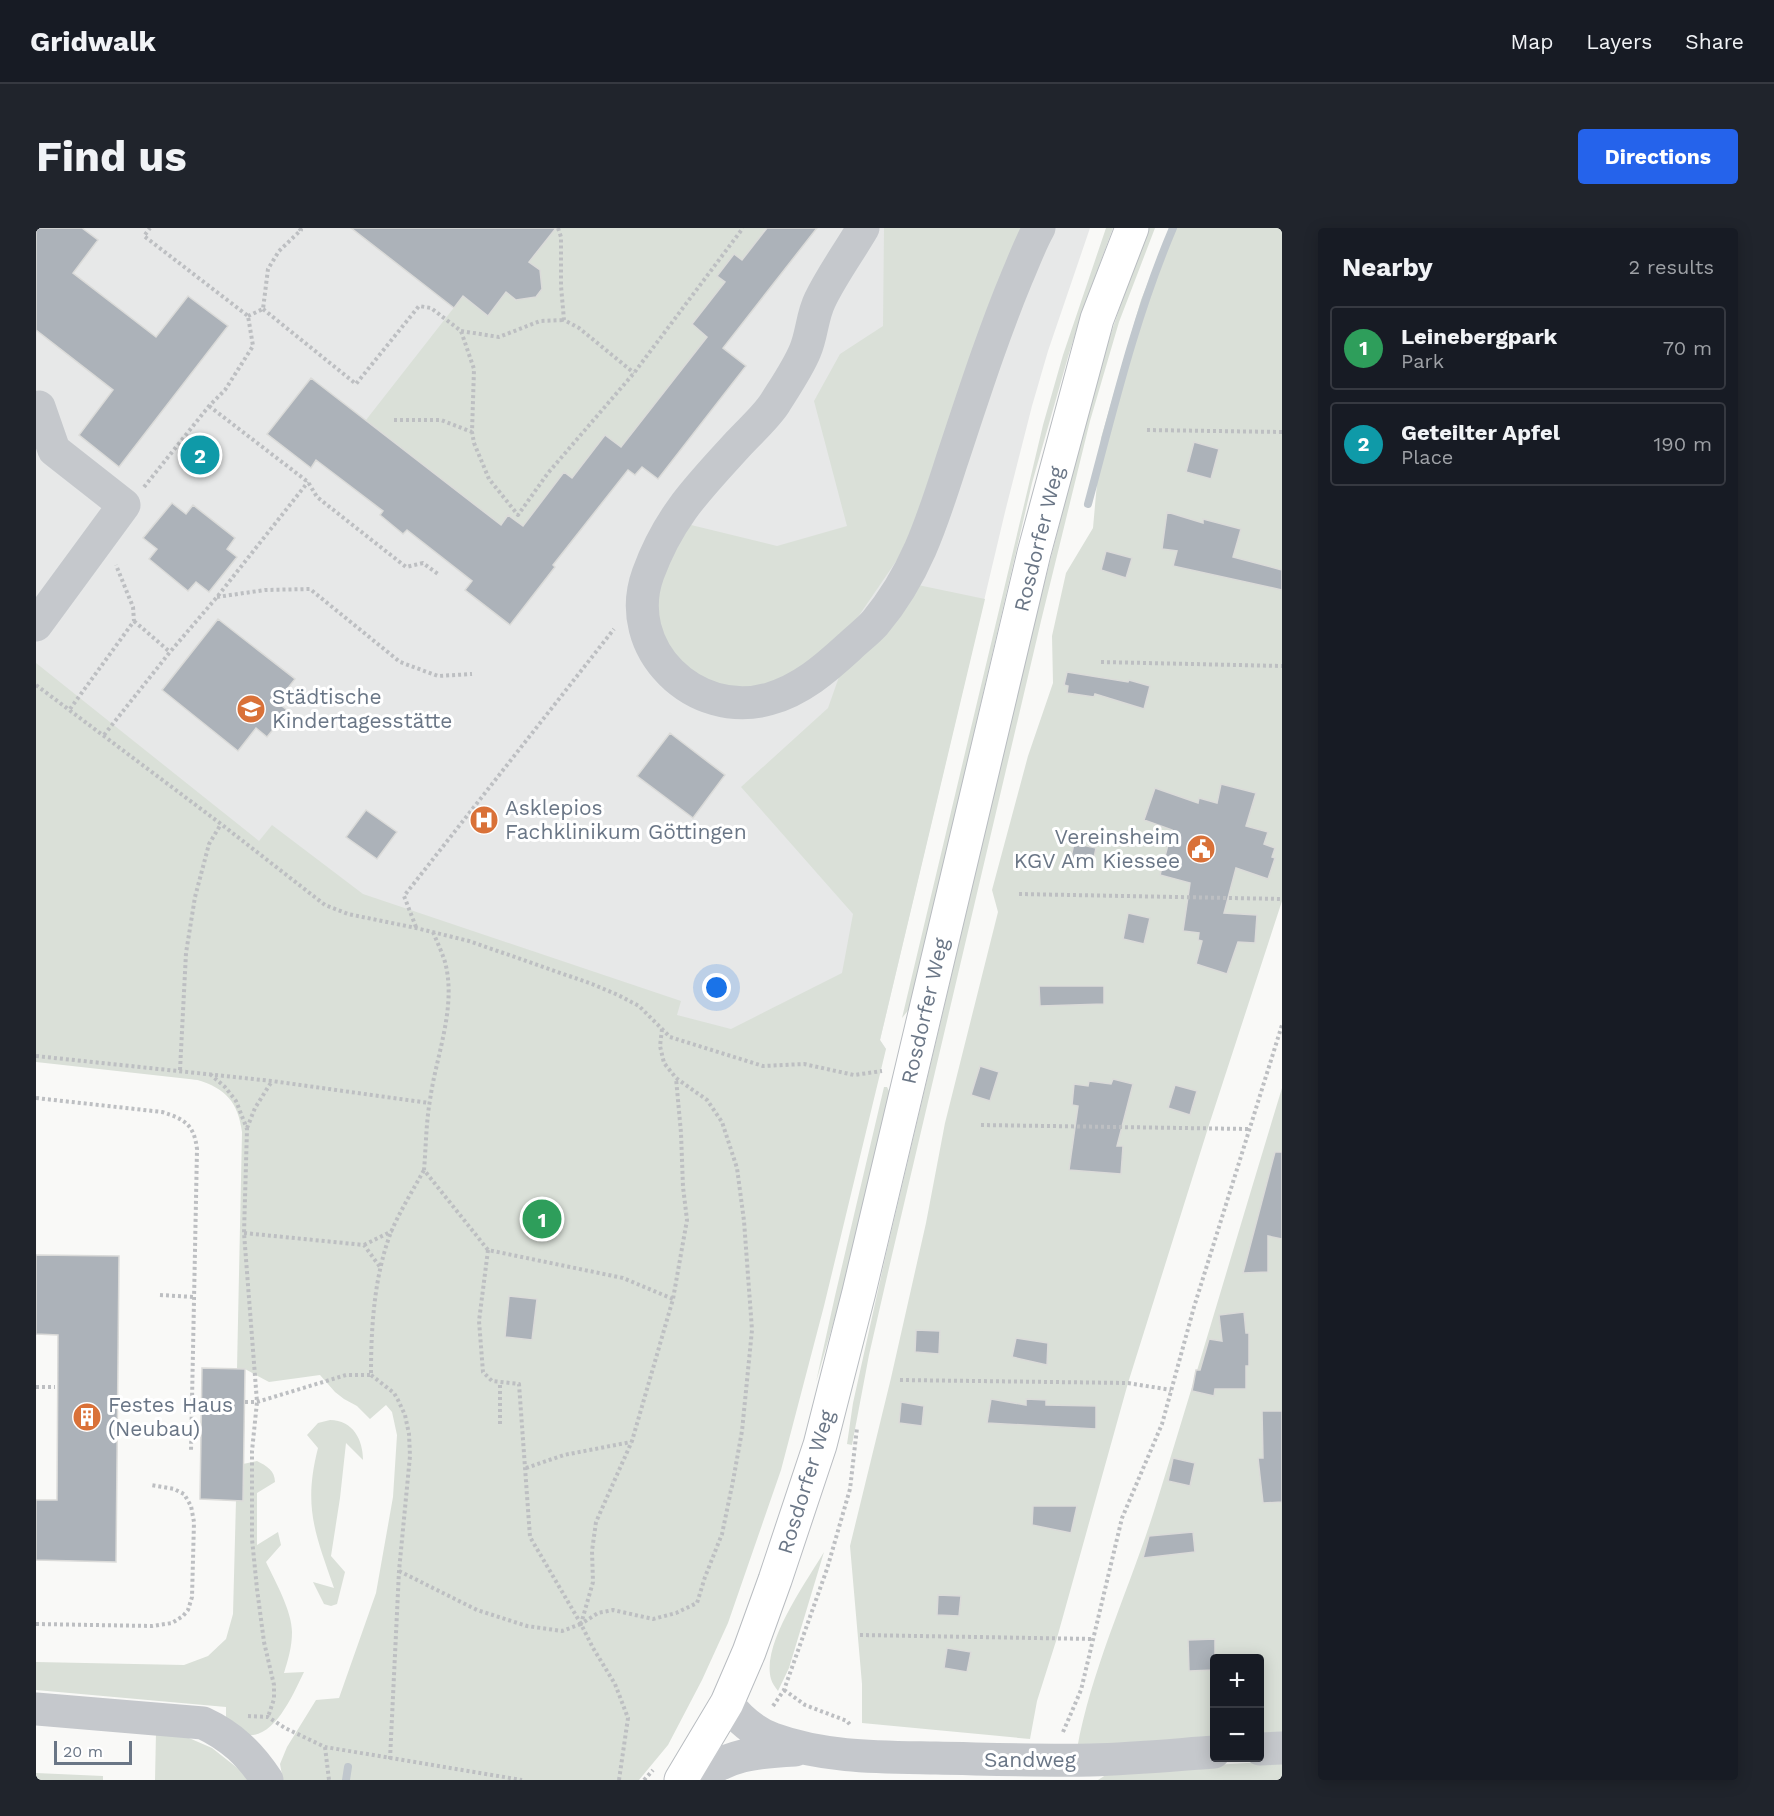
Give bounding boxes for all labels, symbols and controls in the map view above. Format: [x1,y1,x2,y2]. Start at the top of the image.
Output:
text: Gridwalk [30,25,156,58]
text: Map [1510,29,1553,54]
text: Layers [1586,29,1652,54]
text: Share [1685,29,1744,54]
button: Directions [1578,129,1738,184]
text: Find us [36,132,187,181]
text: Nearby [1342,252,1433,282]
text: 2 results [1629,255,1714,279]
text: Leinebergpark [1401,324,1557,349]
text: 1 [1359,336,1368,360]
text: 70 m [1663,336,1712,360]
text: Park [1401,349,1444,373]
text: Geteilter Apfel [1401,420,1560,445]
pin: 2 [180,432,220,478]
text: 2 [1358,432,1369,456]
text: 190 m [1654,432,1712,456]
text: Place [1401,445,1453,469]
street label: Rosdorfer Weg [1008,463,1069,614]
place label: Städtische Kindertagesstätte [272,684,452,733]
school or university icon: Städtische Kindertagesstätte [235,693,267,725]
place label: Asklepios Fachklinikum Göttingen [505,795,747,844]
hospital icon: Asklepios Fachklinikum Göttingen [468,804,500,836]
place label: Vereinsheim KGV Am Kiessee [1014,824,1180,873]
public building icon: Vereinsheim KGV Am Kiessee [1185,833,1217,865]
street label: Rosdorfer Weg [896,935,954,1086]
your location [702,973,731,1002]
pin: 1 [522,1196,562,1242]
place label: Festes Haus (Neubau) [108,1392,233,1441]
building icon: Festes Haus (Neubau) [71,1401,103,1433]
street label: Rosdorfer Weg [772,1406,840,1557]
map controls [1210,1654,1264,1762]
button: + [1210,1654,1264,1708]
button: − [1210,1708,1264,1762]
scale bar [54,1738,132,1766]
text: 20 m [63,1742,103,1761]
street label: Sandweg [984,1747,1077,1772]

